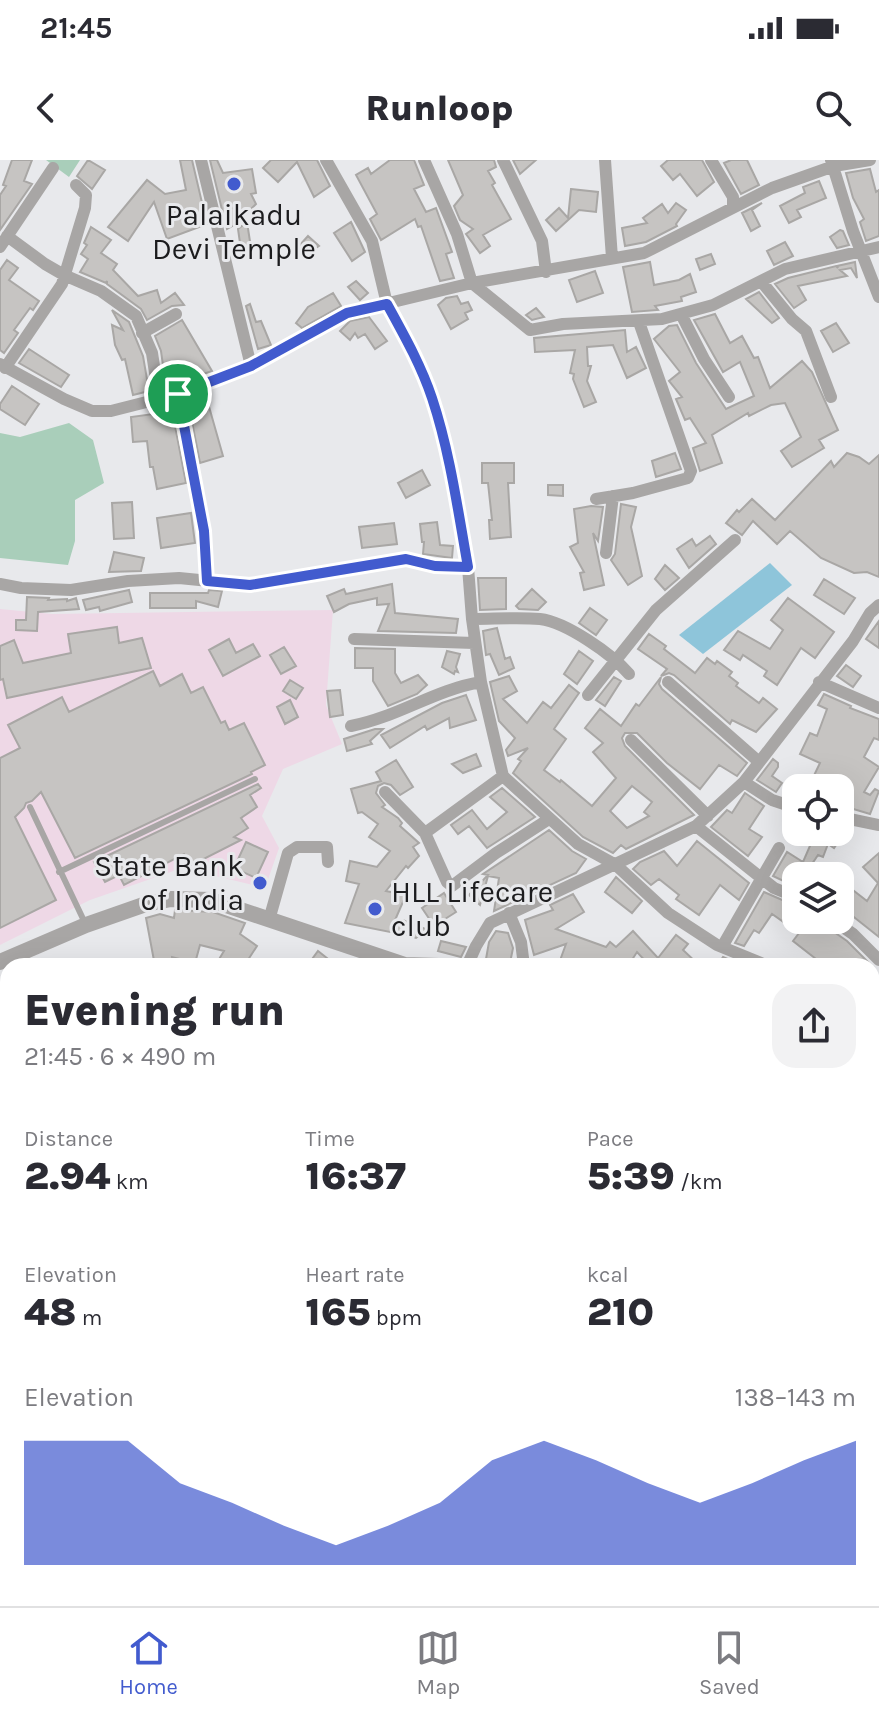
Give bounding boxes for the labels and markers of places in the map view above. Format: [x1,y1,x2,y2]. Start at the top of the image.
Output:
marker: Palaikadu Devi Temple [225,175,243,193]
place label: Palaikadu Devi Temple [152,197,316,267]
pin [144,360,212,428]
place label: State Bank of India [94,848,244,918]
marker: State Bank of India [251,874,269,892]
place label: HLL Lifecare club [391,874,553,944]
marker: HLL Lifecare club [366,900,384,918]

